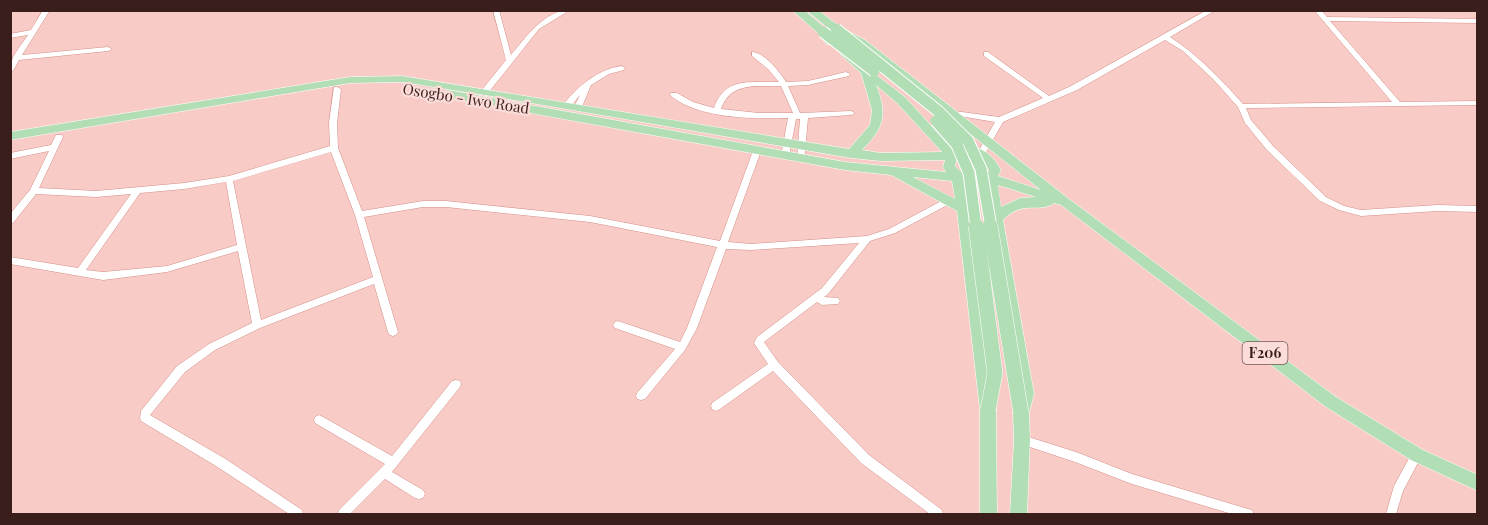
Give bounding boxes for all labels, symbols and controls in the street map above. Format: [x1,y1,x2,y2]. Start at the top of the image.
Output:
street label: Osogbo - Iwo Road [401,78,531,118]
road number: F206 [1242,342,1288,364]

